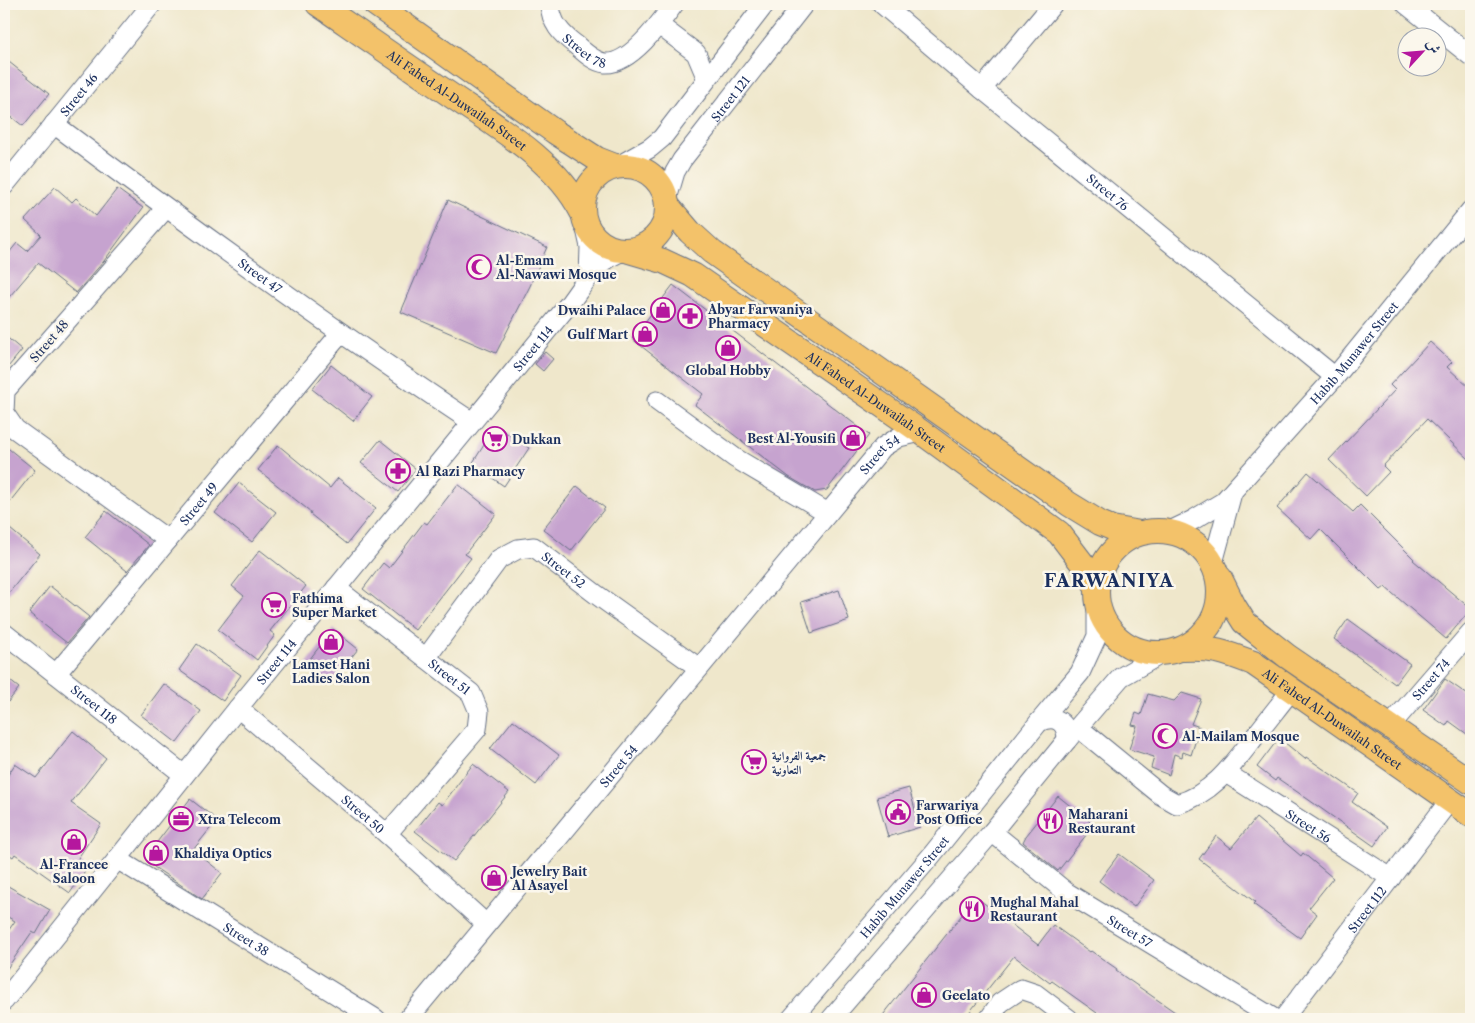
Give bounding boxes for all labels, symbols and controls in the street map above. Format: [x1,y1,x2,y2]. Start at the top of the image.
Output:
north arrow [1398,28,1448,78]
street label: Street 78 [560,30,608,71]
text: ش [1423,36,1445,57]
street label: Ali Fahed Al-Duwailah Street [383,46,531,154]
street label: Street 46 [56,70,100,119]
street label: Street 121 [707,73,753,125]
street label: Street 76 [1084,170,1132,213]
place label: Al-Emam Al-Nawawi Mosque [495,253,617,282]
mosque icon: Al-Emam Al-Nawawi Mosque [466,254,492,280]
street label: Street 47 [236,255,285,296]
shop icon: Dwaihi Palace [650,297,676,323]
street label: Habib Munawer Street [1307,298,1401,407]
place label: Abyar Farwaniya Pharmacy [707,302,814,331]
place label: Dwaihi Palace [558,303,646,318]
pharmacy icon: Abyar Farwaniya Pharmacy [677,303,703,329]
street label: Street 48 [27,317,71,365]
shop icon: Gulf Mart [632,321,658,347]
street label: Street 114 [510,322,556,374]
place label: Gulf Mart [567,327,628,342]
shop icon: Global Hobby [715,335,741,361]
street label: Ali Fahed Al-Duwailah Street [803,347,949,456]
place label: Global Hobby [685,363,771,378]
shop icon: Best Al-Yousifi [840,425,866,451]
supermarket icon: Dukkan [482,426,508,452]
place label: Best Al-Yousifi [747,431,836,446]
street label: Street 54 [856,431,902,477]
place label: Dukkan [512,432,562,447]
pharmacy icon: Al Razi Pharmacy [385,458,411,484]
place label: Al Razi Pharmacy [415,464,526,479]
street label: Street 49 [176,479,221,528]
street label: Street 52 [539,548,589,591]
district label: FARWANIYA [1044,570,1174,592]
place label: Fathima Super Market [292,591,377,620]
supermarket icon: Fathima Super Market [261,592,287,618]
shop icon: Lamset Hani Ladies Salon [318,629,344,655]
street label: Street 114 [253,636,299,687]
street label: Street 51 [426,655,474,697]
street label: Street 74 [1409,655,1452,703]
place label: Lamset Hani Ladies Salon [292,657,371,686]
street label: Ali Fahed Al-Duwailah Street [1259,664,1406,773]
street label: Street 118 [68,681,120,727]
mosque icon: Al-Mailam Mosque [1152,723,1178,749]
place label: Al-Mailam Mosque [1181,729,1299,744]
street label: Street 54 [596,742,640,790]
place label: جمعية الفروانية التعاونية [772,748,826,777]
supermarket icon: جمعية الفروانية التعاونية [741,749,767,775]
street label: Street 50 [339,792,388,836]
place label: Farwariya Post Office [916,798,982,827]
public building icon: Farwariya Post Office [885,799,911,825]
office icon: Xtra Telecom [168,806,194,832]
street label: Street 56 [1283,806,1334,846]
place label: Maharani Restaurant [1068,807,1135,836]
restaurant icon: Maharani Restaurant [1037,808,1063,834]
place label: Xtra Telecom [197,812,281,827]
shop icon: Al-Francee Saloon [61,829,87,855]
street label: Habib Munawer Street [857,832,952,941]
shop icon: Khaldiya Optics [143,840,169,866]
place label: Khaldiya Optics [174,846,272,861]
place label: Al-Francee Saloon [39,857,108,886]
place label: Jewelry Bait Al Asayel [510,864,587,893]
shop icon: Jewelry Bait Al Asayel [481,865,507,891]
street label: Street 112 [1344,883,1389,935]
place label: Mughal Mahal Restaurant [990,895,1079,924]
restaurant icon: Mughal Mahal Restaurant [959,896,985,922]
street label: Street 57 [1105,911,1155,950]
street label: Street 38 [221,919,272,959]
shop icon: Geelato [911,982,937,1008]
place label: Geelato [942,988,991,1003]

